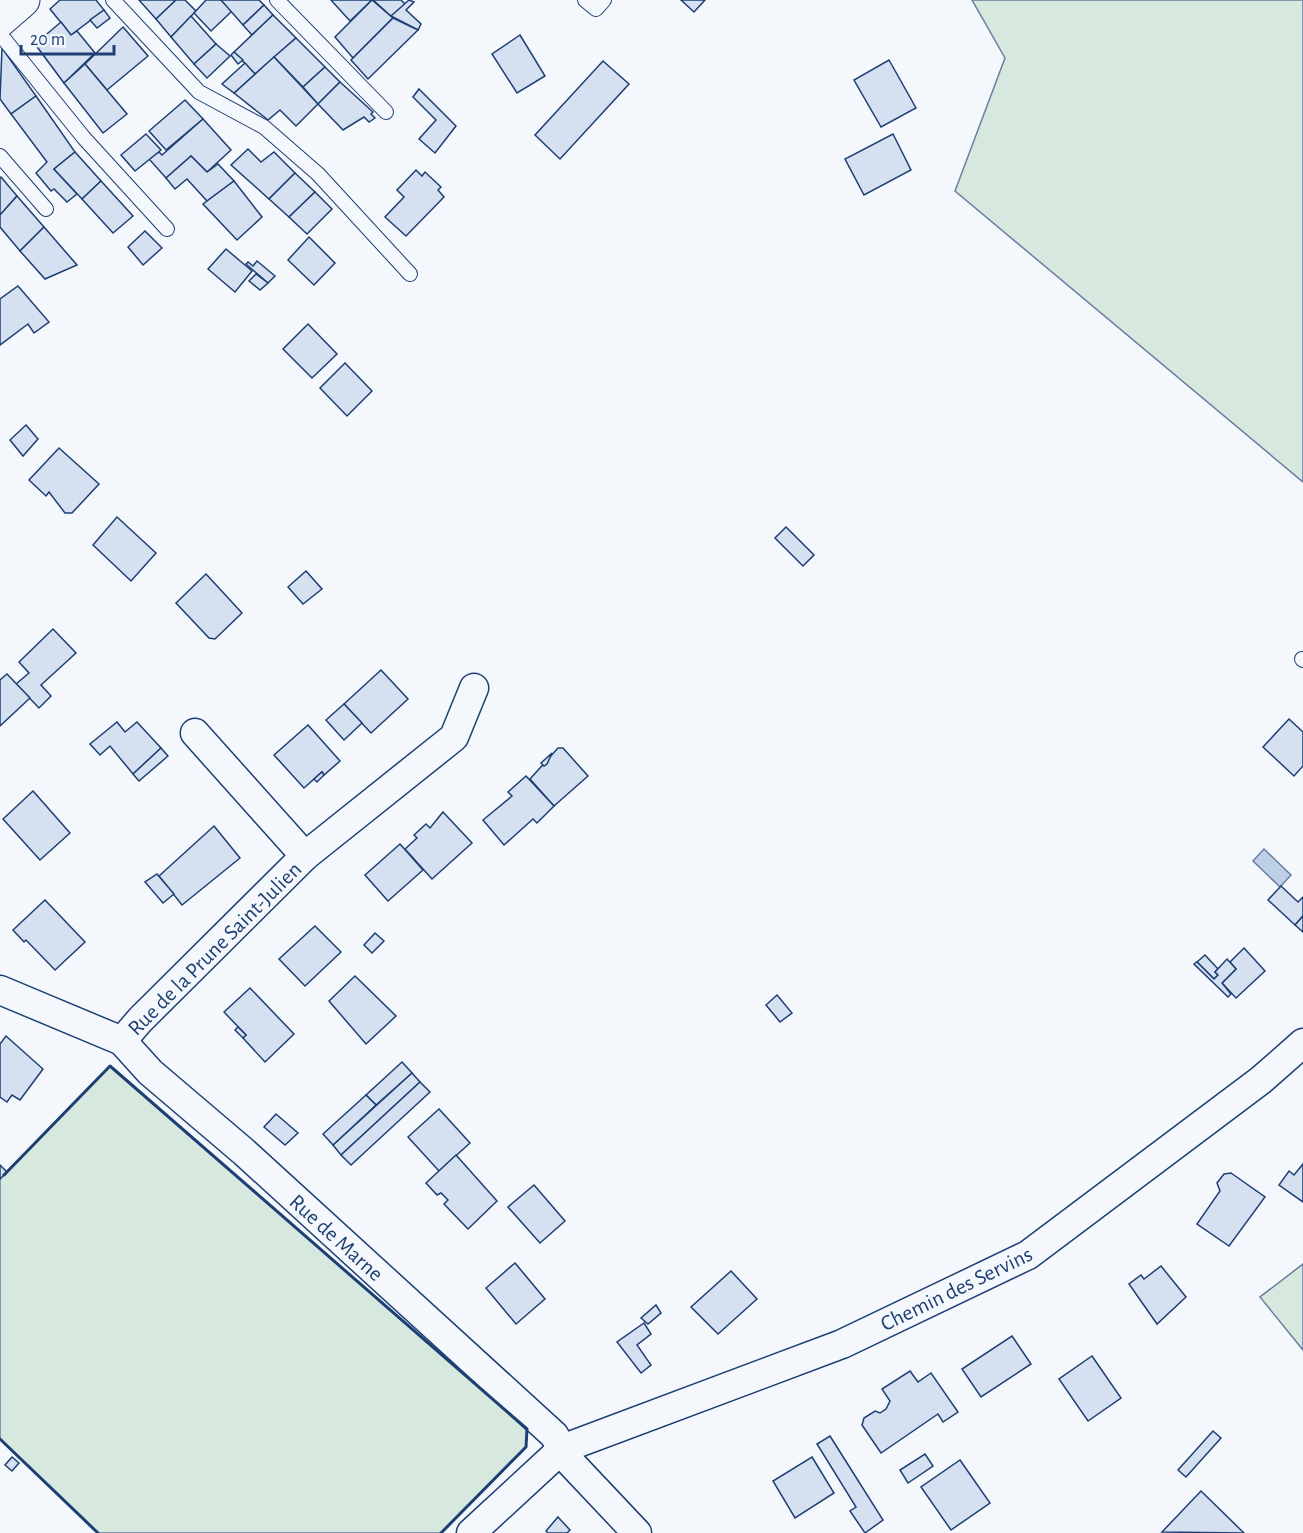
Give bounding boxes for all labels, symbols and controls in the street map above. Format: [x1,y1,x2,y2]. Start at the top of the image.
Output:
scale bar [21,18,114,56]
text: 20 m [30,31,65,49]
street label: Rue de la Prune Saint-Julien [124,858,306,1040]
street label: Rue de Marne [285,1190,387,1285]
street label: Chemin des Servins [877,1243,1036,1335]

